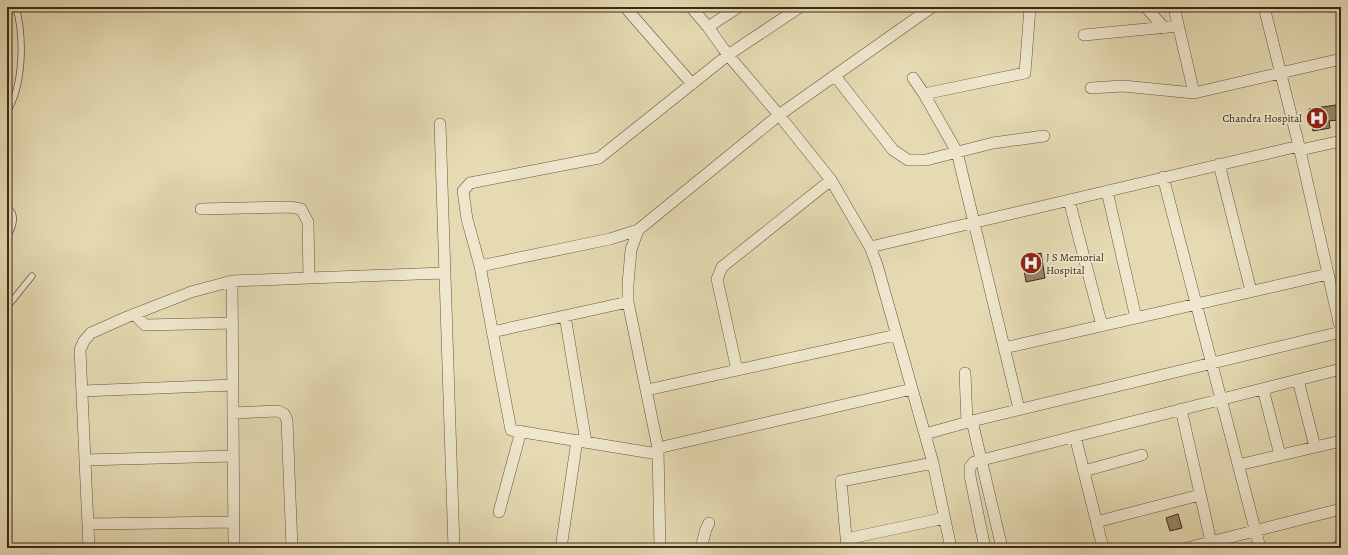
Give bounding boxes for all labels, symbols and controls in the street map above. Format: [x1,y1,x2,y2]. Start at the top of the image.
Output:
hospital icon: Chandra Hospital [1304,105,1330,131]
place label: Chandra Hospital [1222,111,1302,126]
hospital icon: J S Memorial Hospital [1018,250,1044,276]
place label: J S Memorial Hospital [1046,250,1104,278]

